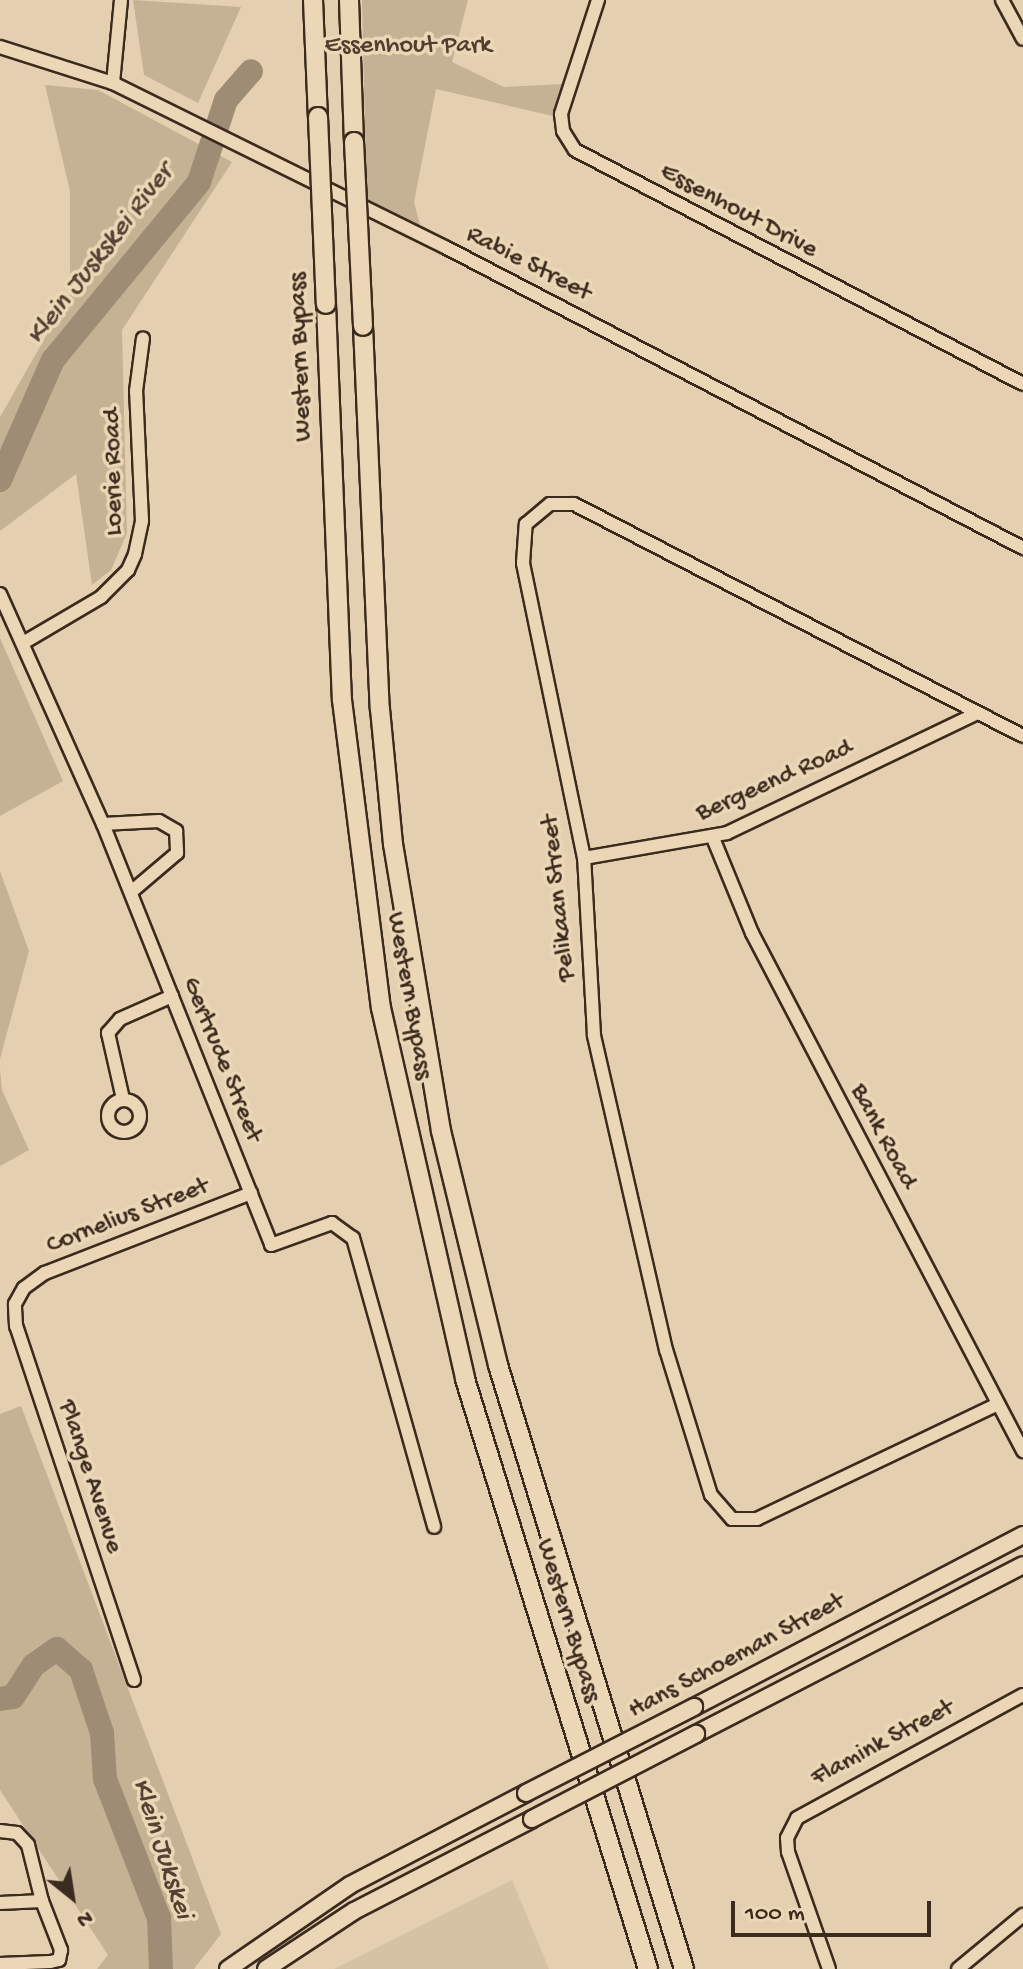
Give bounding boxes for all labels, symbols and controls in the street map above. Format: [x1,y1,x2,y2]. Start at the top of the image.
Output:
park label: Essenhout Park [324,31,492,63]
street label: Essenhout Drive [654,157,822,267]
water label: Klein Juskskei River [20,158,182,352]
street label: Rabie Street [460,220,596,310]
street label: Western Bypass [283,272,321,442]
street label: Loerie Road [98,408,132,536]
street label: Bergeend Road [692,734,858,830]
street label: Pelikaan Street [536,813,584,983]
street label: Western Bypass [378,910,438,1082]
street label: Gertrude Street [174,973,268,1147]
street label: Bank Road [841,1079,923,1195]
street label: Cornelius Street [43,1172,213,1262]
street label: Plange Avenue [50,1396,128,1558]
street label: Western Bypass [527,1535,607,1707]
street label: Hans Schoeman Street [624,1587,850,1727]
street label: Flamink Street [806,1693,960,1795]
water label: Klein Jukskei [122,1774,200,1924]
north arrow [32,1857,112,1937]
scale bar [735,1885,935,1935]
text: 100 m [745,1900,805,1929]
text: N [71,1903,97,1933]

